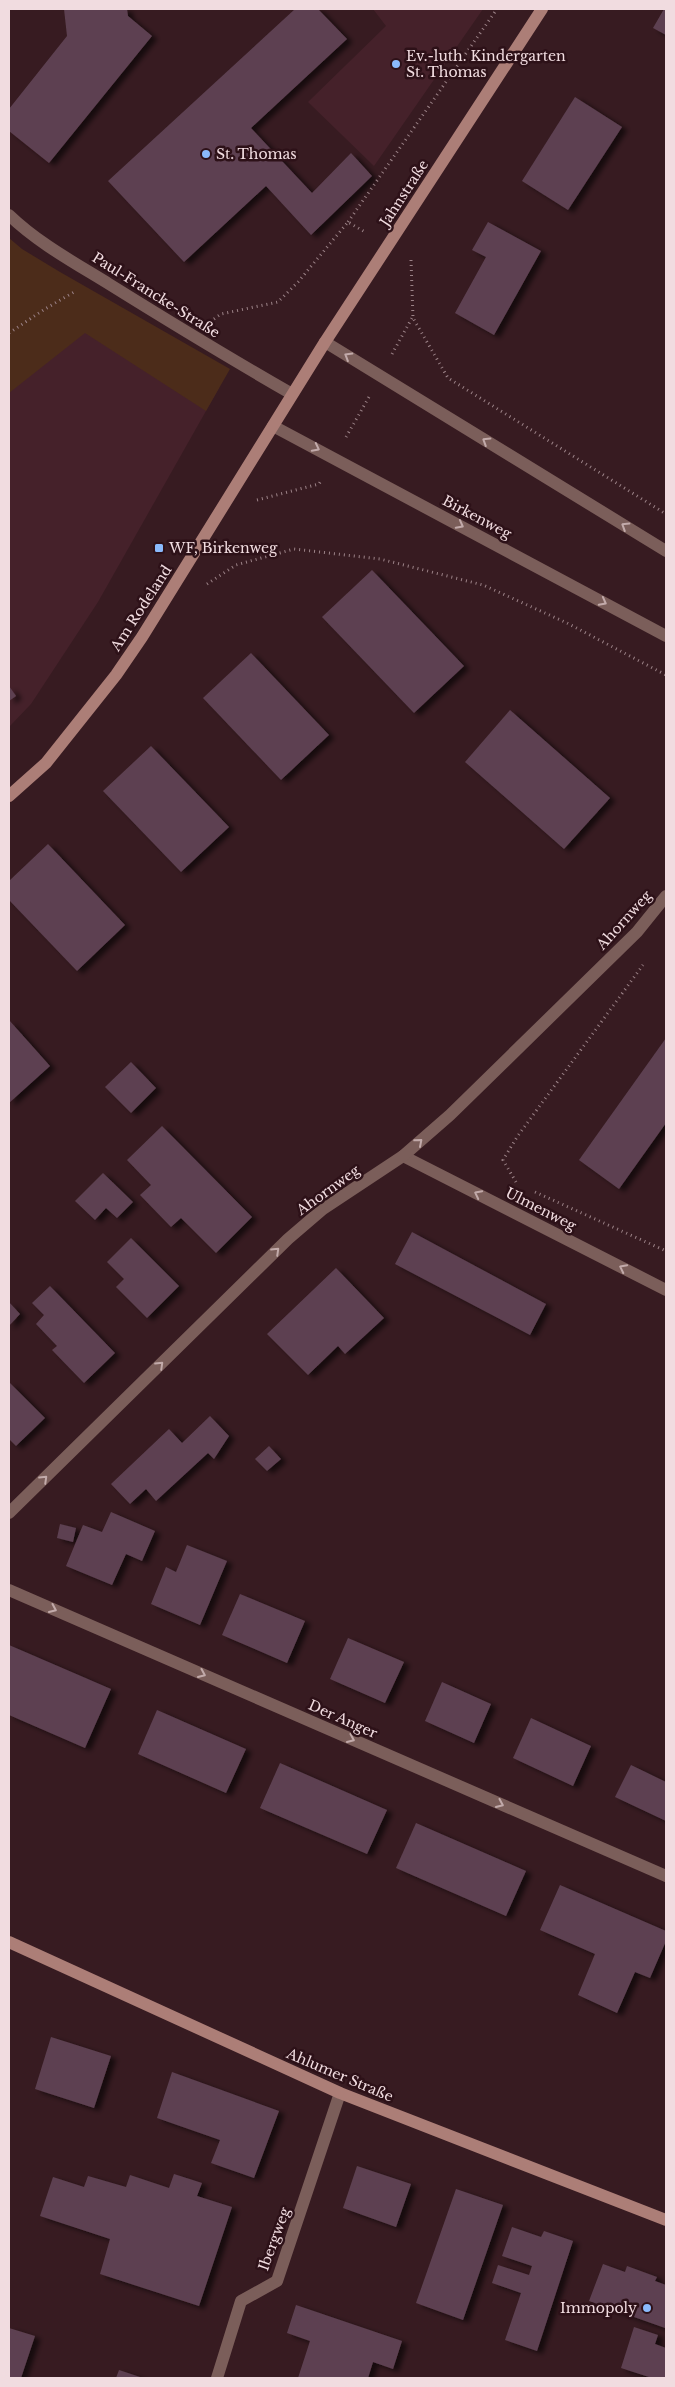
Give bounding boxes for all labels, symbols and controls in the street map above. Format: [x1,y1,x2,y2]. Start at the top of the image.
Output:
place label: Ev.-luth. Kindergarten St. Thomas [406,47,566,81]
marker: Ev.-luth. Kindergarten St. Thomas [390,58,402,70]
place label: St. Thomas [216,145,297,163]
marker: St. Thomas [200,148,212,160]
street label: Jahnstraße [375,156,432,231]
street label: Paul-Francke-Straße [89,248,223,342]
one-way arrow [344,353,353,362]
one-way arrow [483,437,492,447]
one-way arrow [311,442,320,452]
street label: Birkenweg [439,491,515,543]
one-way arrow [454,519,463,529]
one-way arrow [621,522,630,532]
place label: WF, Birkenweg [168,539,278,557]
marker: WF, Birkenweg [153,542,165,554]
street label: Am Rodeland [106,561,176,655]
one-way arrow [598,596,607,606]
street label: Ahornweg [592,886,656,954]
one-way arrow [413,1139,422,1148]
street label: Ahornweg [292,1161,364,1220]
street label: Ulmenweg [503,1183,580,1235]
one-way arrow [474,1190,483,1200]
one-way arrow [270,1248,279,1257]
one-way arrow [619,1264,628,1274]
one-way arrow [154,1362,163,1371]
one-way arrow [38,1476,47,1485]
one-way arrow [48,1602,57,1613]
one-way arrow [197,1667,206,1678]
street label: Der Anger [306,1696,381,1742]
one-way arrow [346,1732,355,1743]
one-way arrow [495,1797,504,1808]
street label: Ahlumer Straße [283,2044,396,2106]
street label: Ibergweg [254,2204,294,2273]
place label: Immopoly [560,2299,637,2317]
marker: Immopoly [641,2302,653,2314]

